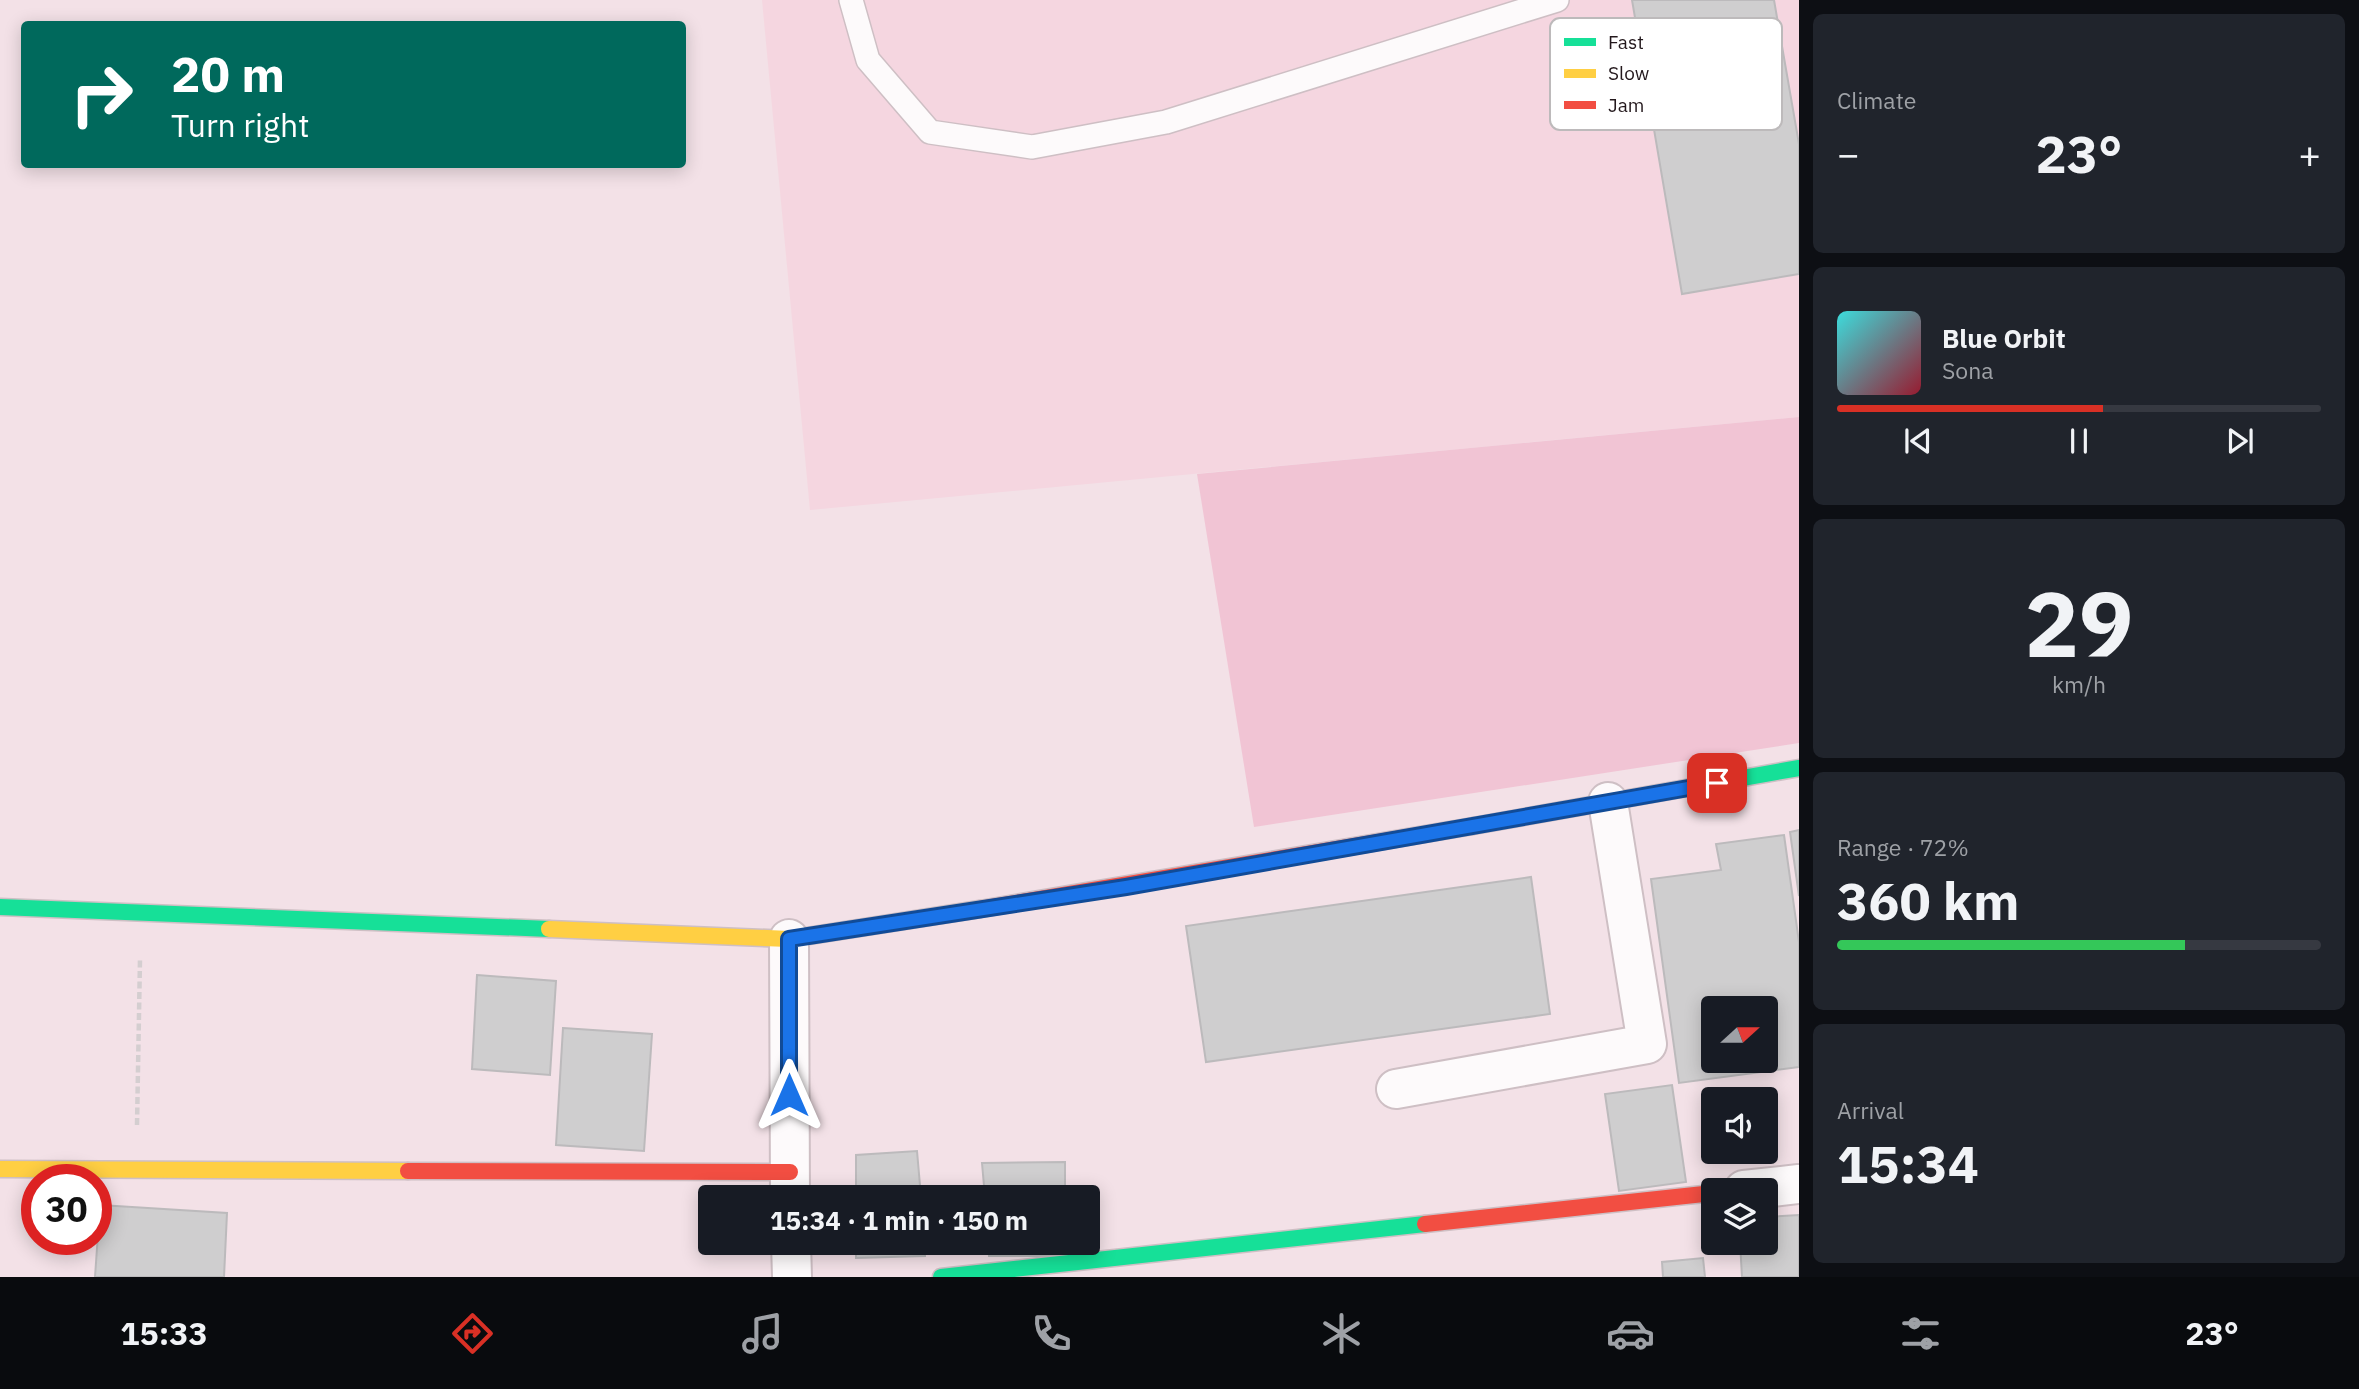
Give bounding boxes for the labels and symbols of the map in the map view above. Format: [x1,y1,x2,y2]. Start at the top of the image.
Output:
legend [1550,18,1782,130]
text: Fast [1608,30,1644,54]
text: Slow [1608,61,1649,85]
text: Jam [1608,93,1644,117]
pin [1687,753,1747,813]
north arrow [1701,996,1778,1073]
position arrow [752,1058,826,1132]
speed limit sign: 30 [21,1164,112,1255]

